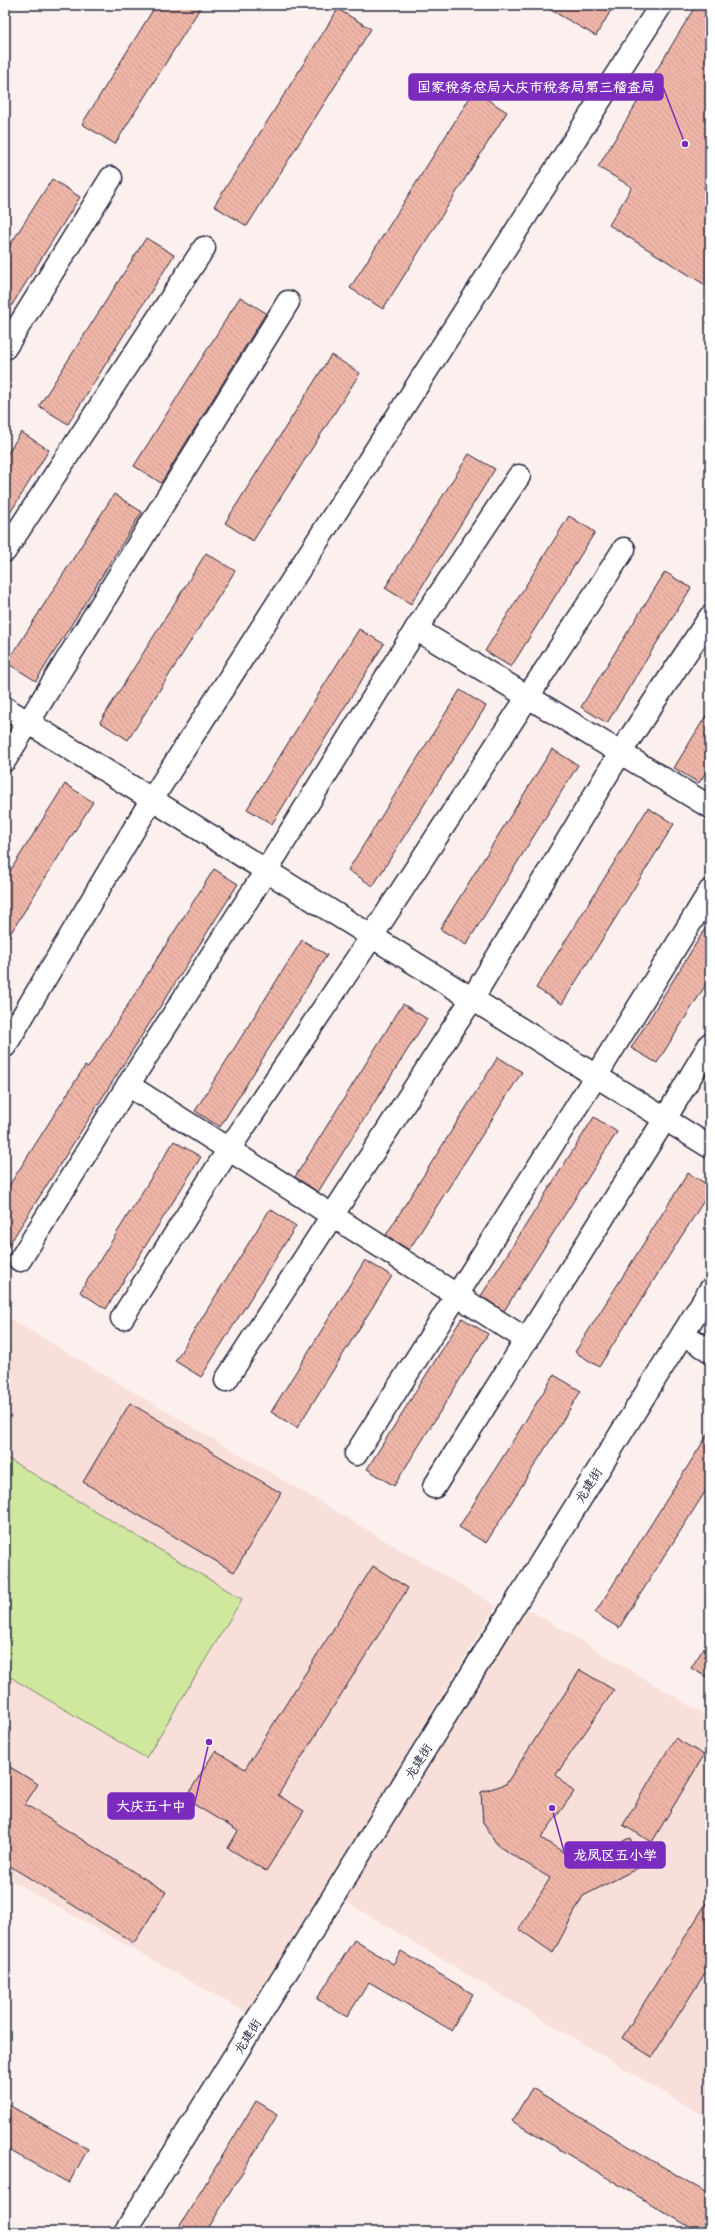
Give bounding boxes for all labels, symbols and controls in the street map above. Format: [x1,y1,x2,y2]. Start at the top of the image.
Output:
callout: 国家税务总局大庆市税务局第三稽查局 [409,74,663,100]
text: 国家税务总局大庆市税务局第三稽查局 [417,77,655,96]
street label: 龙建街 [570,1464,605,1506]
street label: 龙建街 [400,1740,435,1782]
callout: 大庆五十中 [108,1793,194,1819]
text: 大庆五十中 [116,1796,186,1815]
callout: 龙凤区五小学 [565,1842,665,1868]
text: 龙凤区五小学 [573,1845,657,1864]
street label: 龙建街 [229,2015,264,2057]

